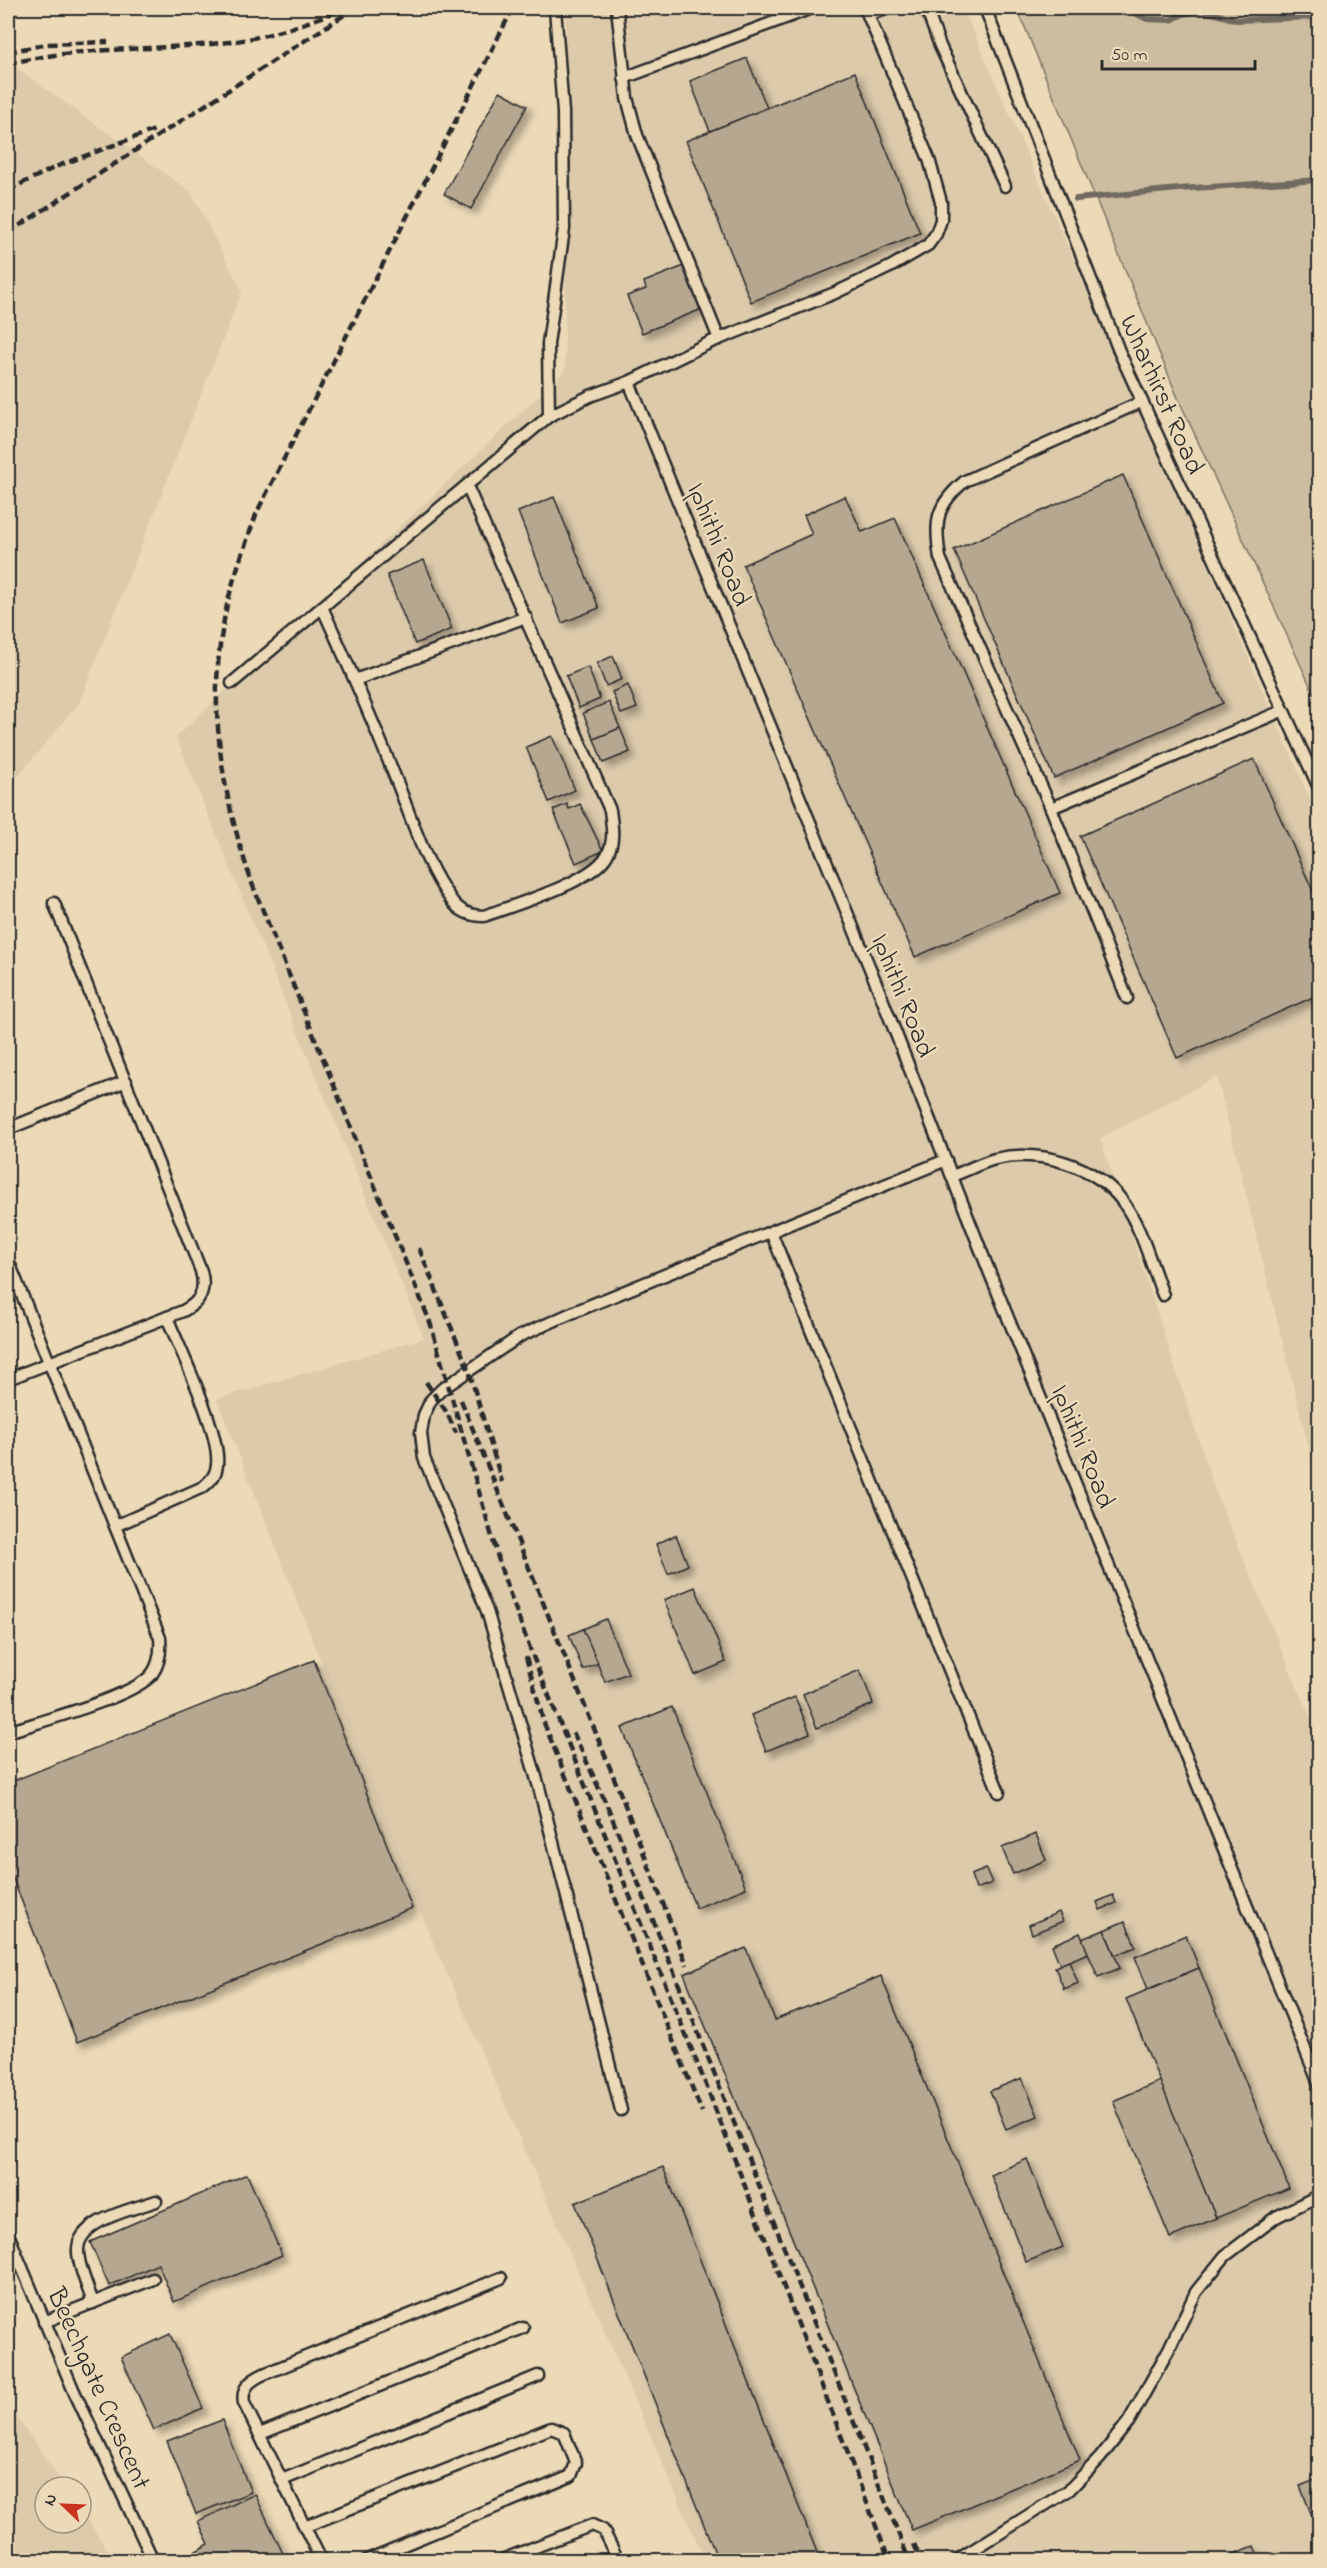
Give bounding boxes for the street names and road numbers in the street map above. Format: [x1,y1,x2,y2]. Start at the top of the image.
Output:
street label: Wharhirst Road [1108,309,1213,481]
street label: Iphithi Road [675,477,760,613]
street label: Iphithi Road [859,928,944,1064]
street label: Iphithi Road [1039,1379,1124,1515]
street label: Beechgate Crescent [35,2281,160,2496]

